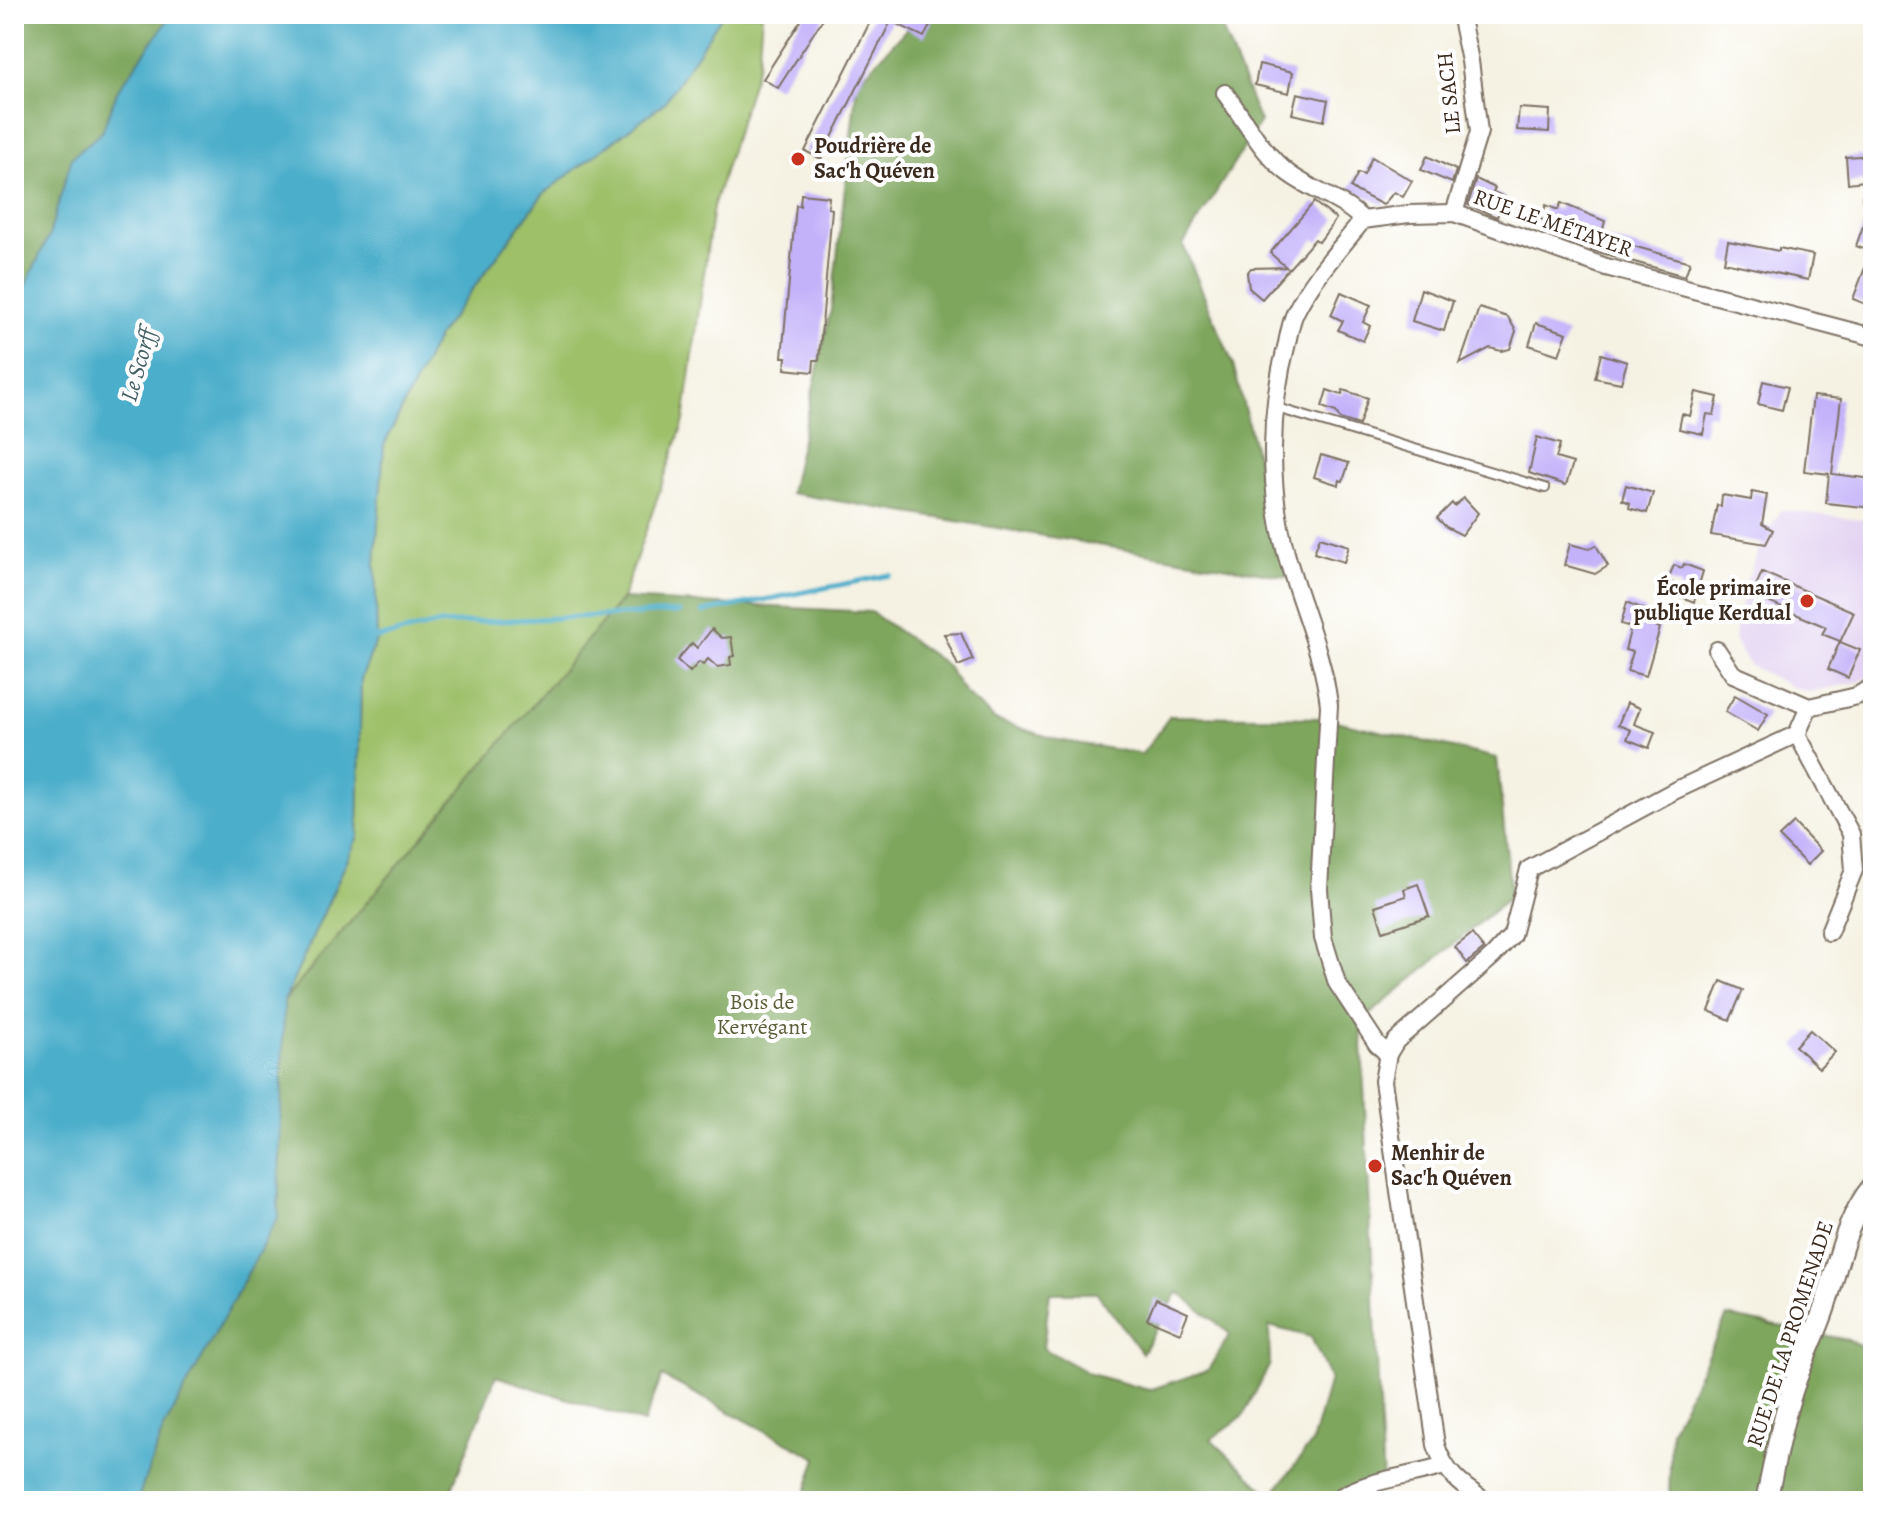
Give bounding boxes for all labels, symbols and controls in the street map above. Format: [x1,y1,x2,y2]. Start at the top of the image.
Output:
street label: LE SACH [1430,50,1468,136]
place label: Poudrière de Sac'h Quéven [814,131,935,186]
marker: Poudrière de Sac'h Quéven [789,150,807,168]
street label: RUE LE MÉTAYER [1469,182,1637,265]
water label: Le Scorff [112,320,165,405]
place label: École primaire publique Kerdual [1633,573,1791,628]
marker: École primaire publique Kerdual [1798,592,1816,610]
park label: Bois de Kervégant [716,987,808,1042]
place label: Menhir de Sac'h Quéven [1391,1138,1512,1193]
marker: Menhir de Sac'h Quéven [1366,1157,1384,1175]
street label: RUE DE LA PROMENADE [1739,1217,1841,1451]

